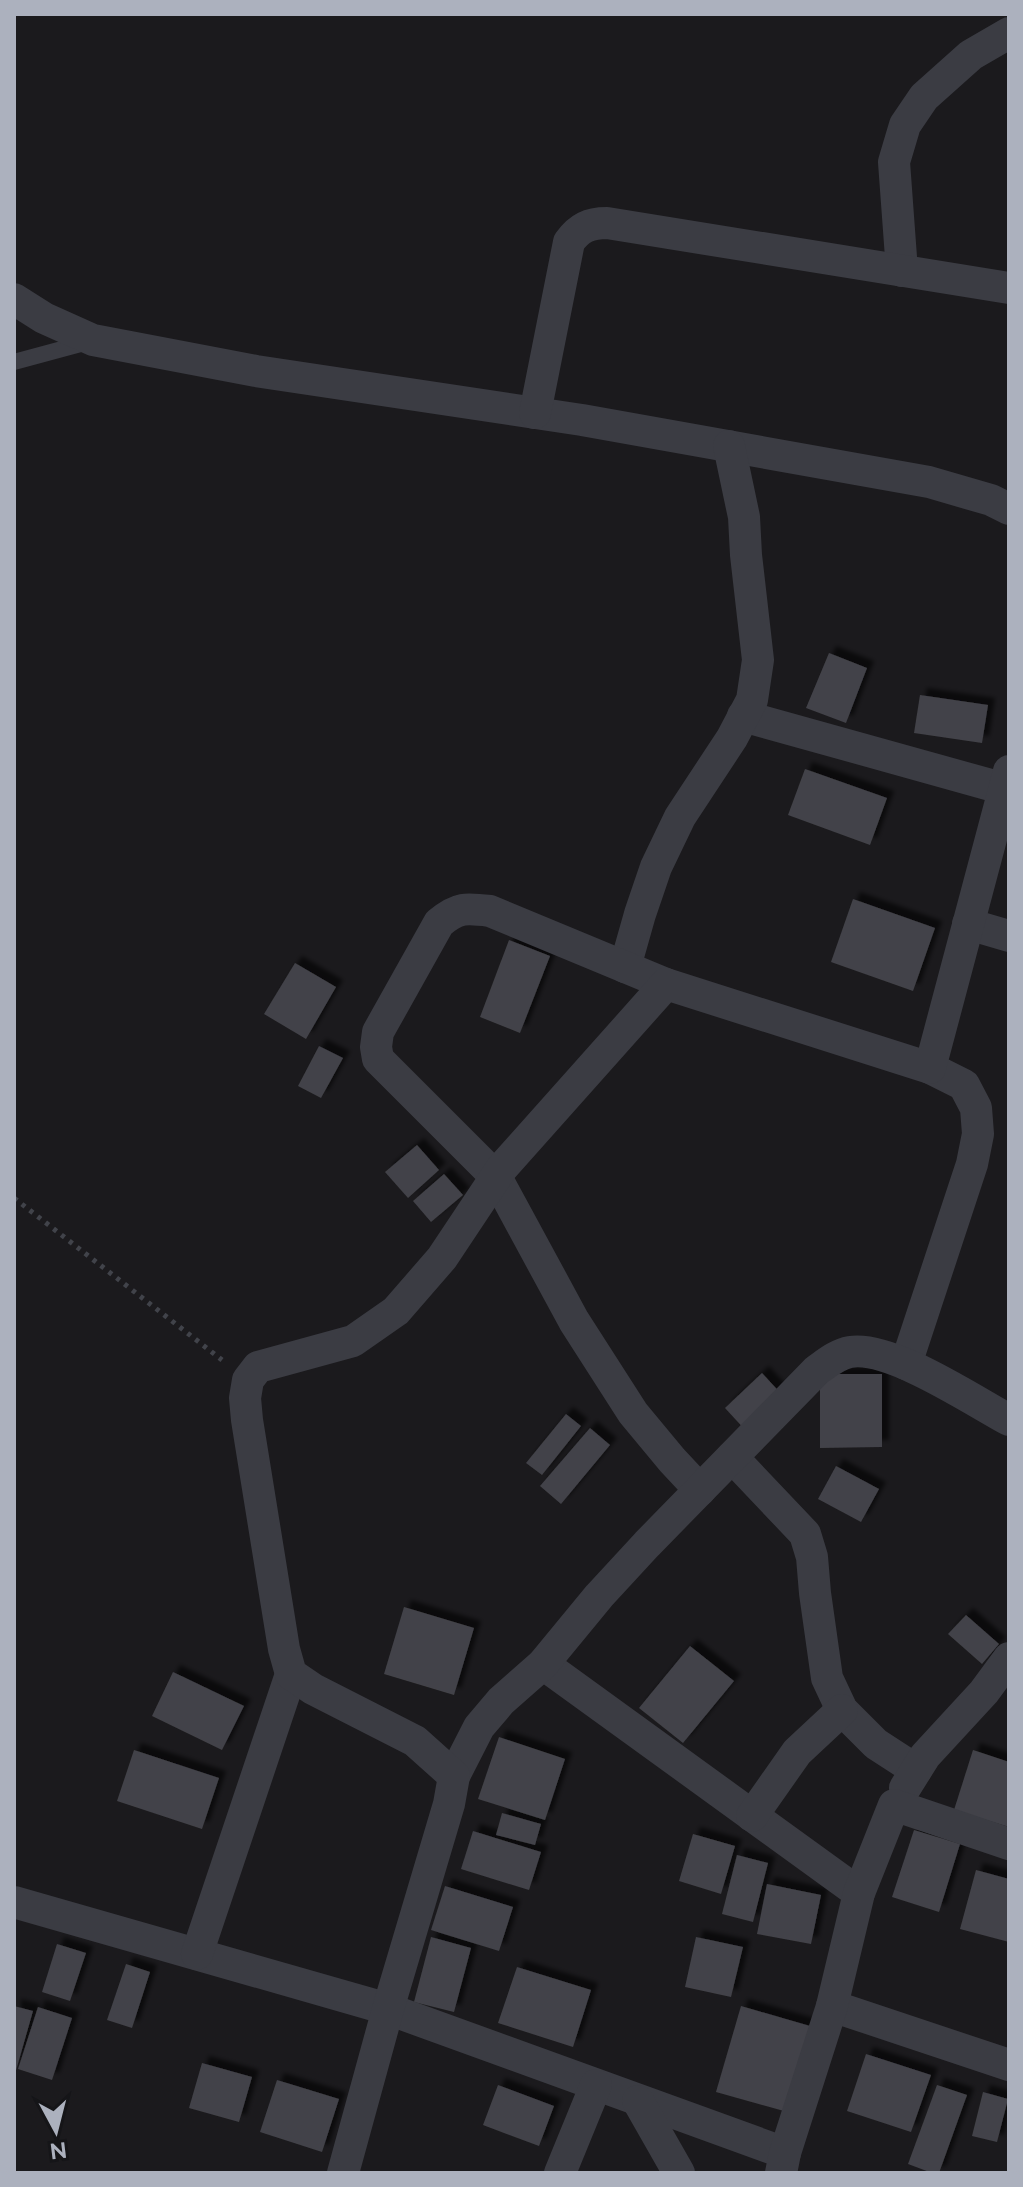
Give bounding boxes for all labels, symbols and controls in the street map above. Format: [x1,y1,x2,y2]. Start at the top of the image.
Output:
north arrow [16,2091,96,2171]
text: N [49,2137,68,2165]

